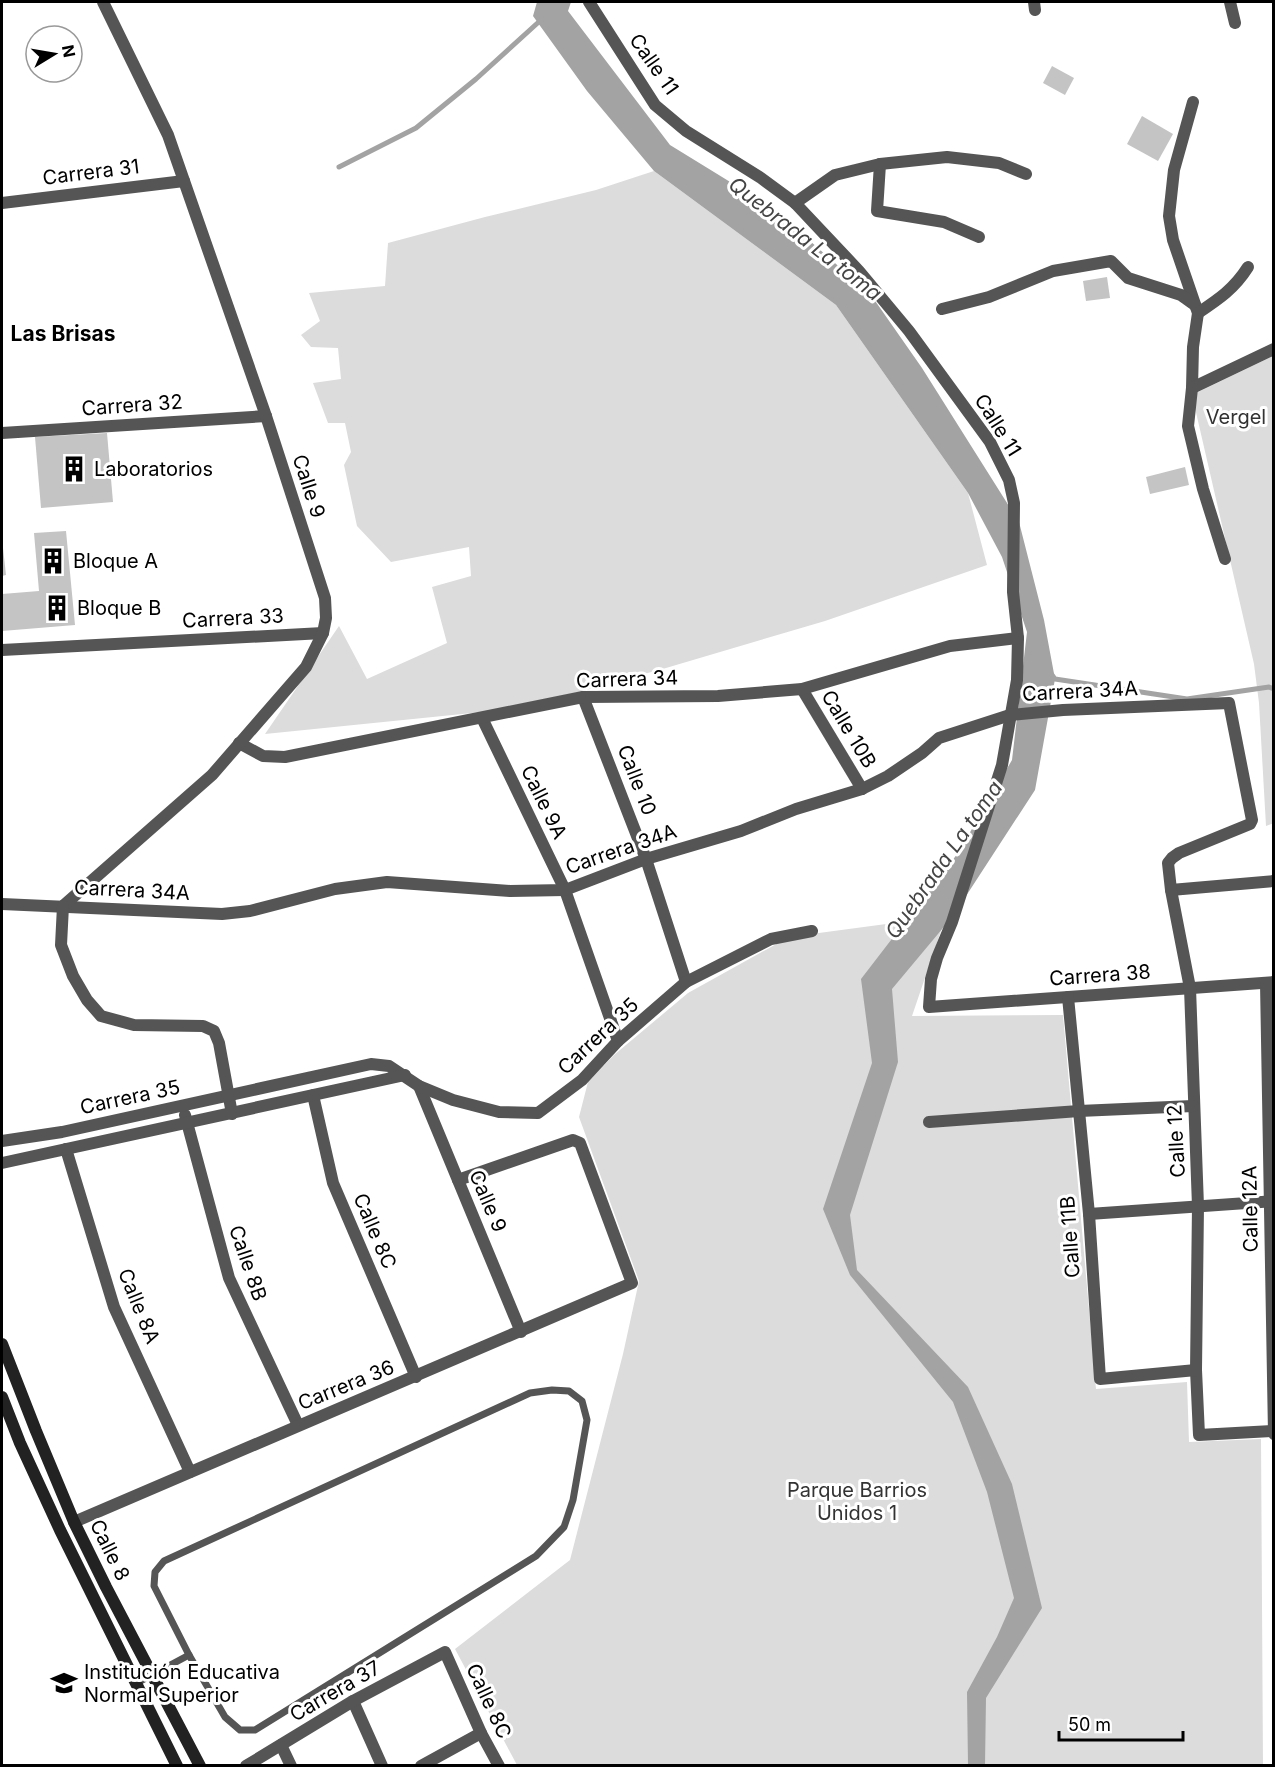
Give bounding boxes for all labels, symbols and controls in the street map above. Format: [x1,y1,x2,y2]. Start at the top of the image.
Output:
north arrow [24,24,84,84]
street label: Calle 11 [624,29,684,99]
text: N [58,43,80,59]
street label: Carrera 31 [41,154,141,190]
water label: Quebrada La toma [724,171,887,306]
district label: Las Brisas [11,321,115,346]
street label: Carrera 32 [81,389,183,421]
street label: Calle 11 [970,389,1026,461]
park label: Vergel [1206,405,1266,429]
street label: Calle 9 [288,451,330,521]
building icon: Laboratorios [59,454,89,484]
place label: Laboratorios [94,457,213,481]
building icon: Bloque A [38,546,68,576]
place label: Bloque A [73,549,158,573]
building icon: Bloque B [42,593,72,623]
place label: Bloque B [77,596,161,620]
street label: Carrera 33 [182,603,284,633]
street label: Carrera 34 [576,665,678,693]
street label: Carrera 34A [1021,676,1139,706]
street label: Calle 10B [816,686,882,772]
street label: Calle 10 [613,741,661,819]
street label: Calle 9A [516,761,572,843]
water label: Quebrada La toma [880,776,1007,943]
street label: Carrera 34A [562,819,680,879]
street label: Carrera 34A [73,875,191,905]
street label: Carrera 38 [1048,959,1152,991]
street label: Carrera 35 [553,993,643,1079]
street label: Carrera 35 [78,1075,182,1119]
street label: Calle 12 [1162,1104,1190,1178]
street label: Calle 12A [1237,1165,1263,1253]
street label: Calle 9 [464,1166,512,1236]
street label: Calle 8C [348,1190,402,1272]
street label: Calle 11B [1055,1195,1085,1279]
street label: Calle 8B [224,1222,272,1304]
street label: Calle 8A [113,1265,165,1347]
street label: Carrera 36 [294,1355,398,1415]
park label: Parque Barrios Unidos 1 [787,1478,927,1525]
street label: Calle 8 [85,1515,135,1585]
street label: Carrera 37 [285,1655,385,1727]
place label: Institución Educativa Normal Superior [84,1660,280,1707]
street label: Calle 8C [461,1660,517,1742]
school or university icon: Institución Educativa Normal Superior [49,1668,79,1698]
scale bar [1059,1704,1184,1742]
text: 50 m [1068,1714,1111,1735]

